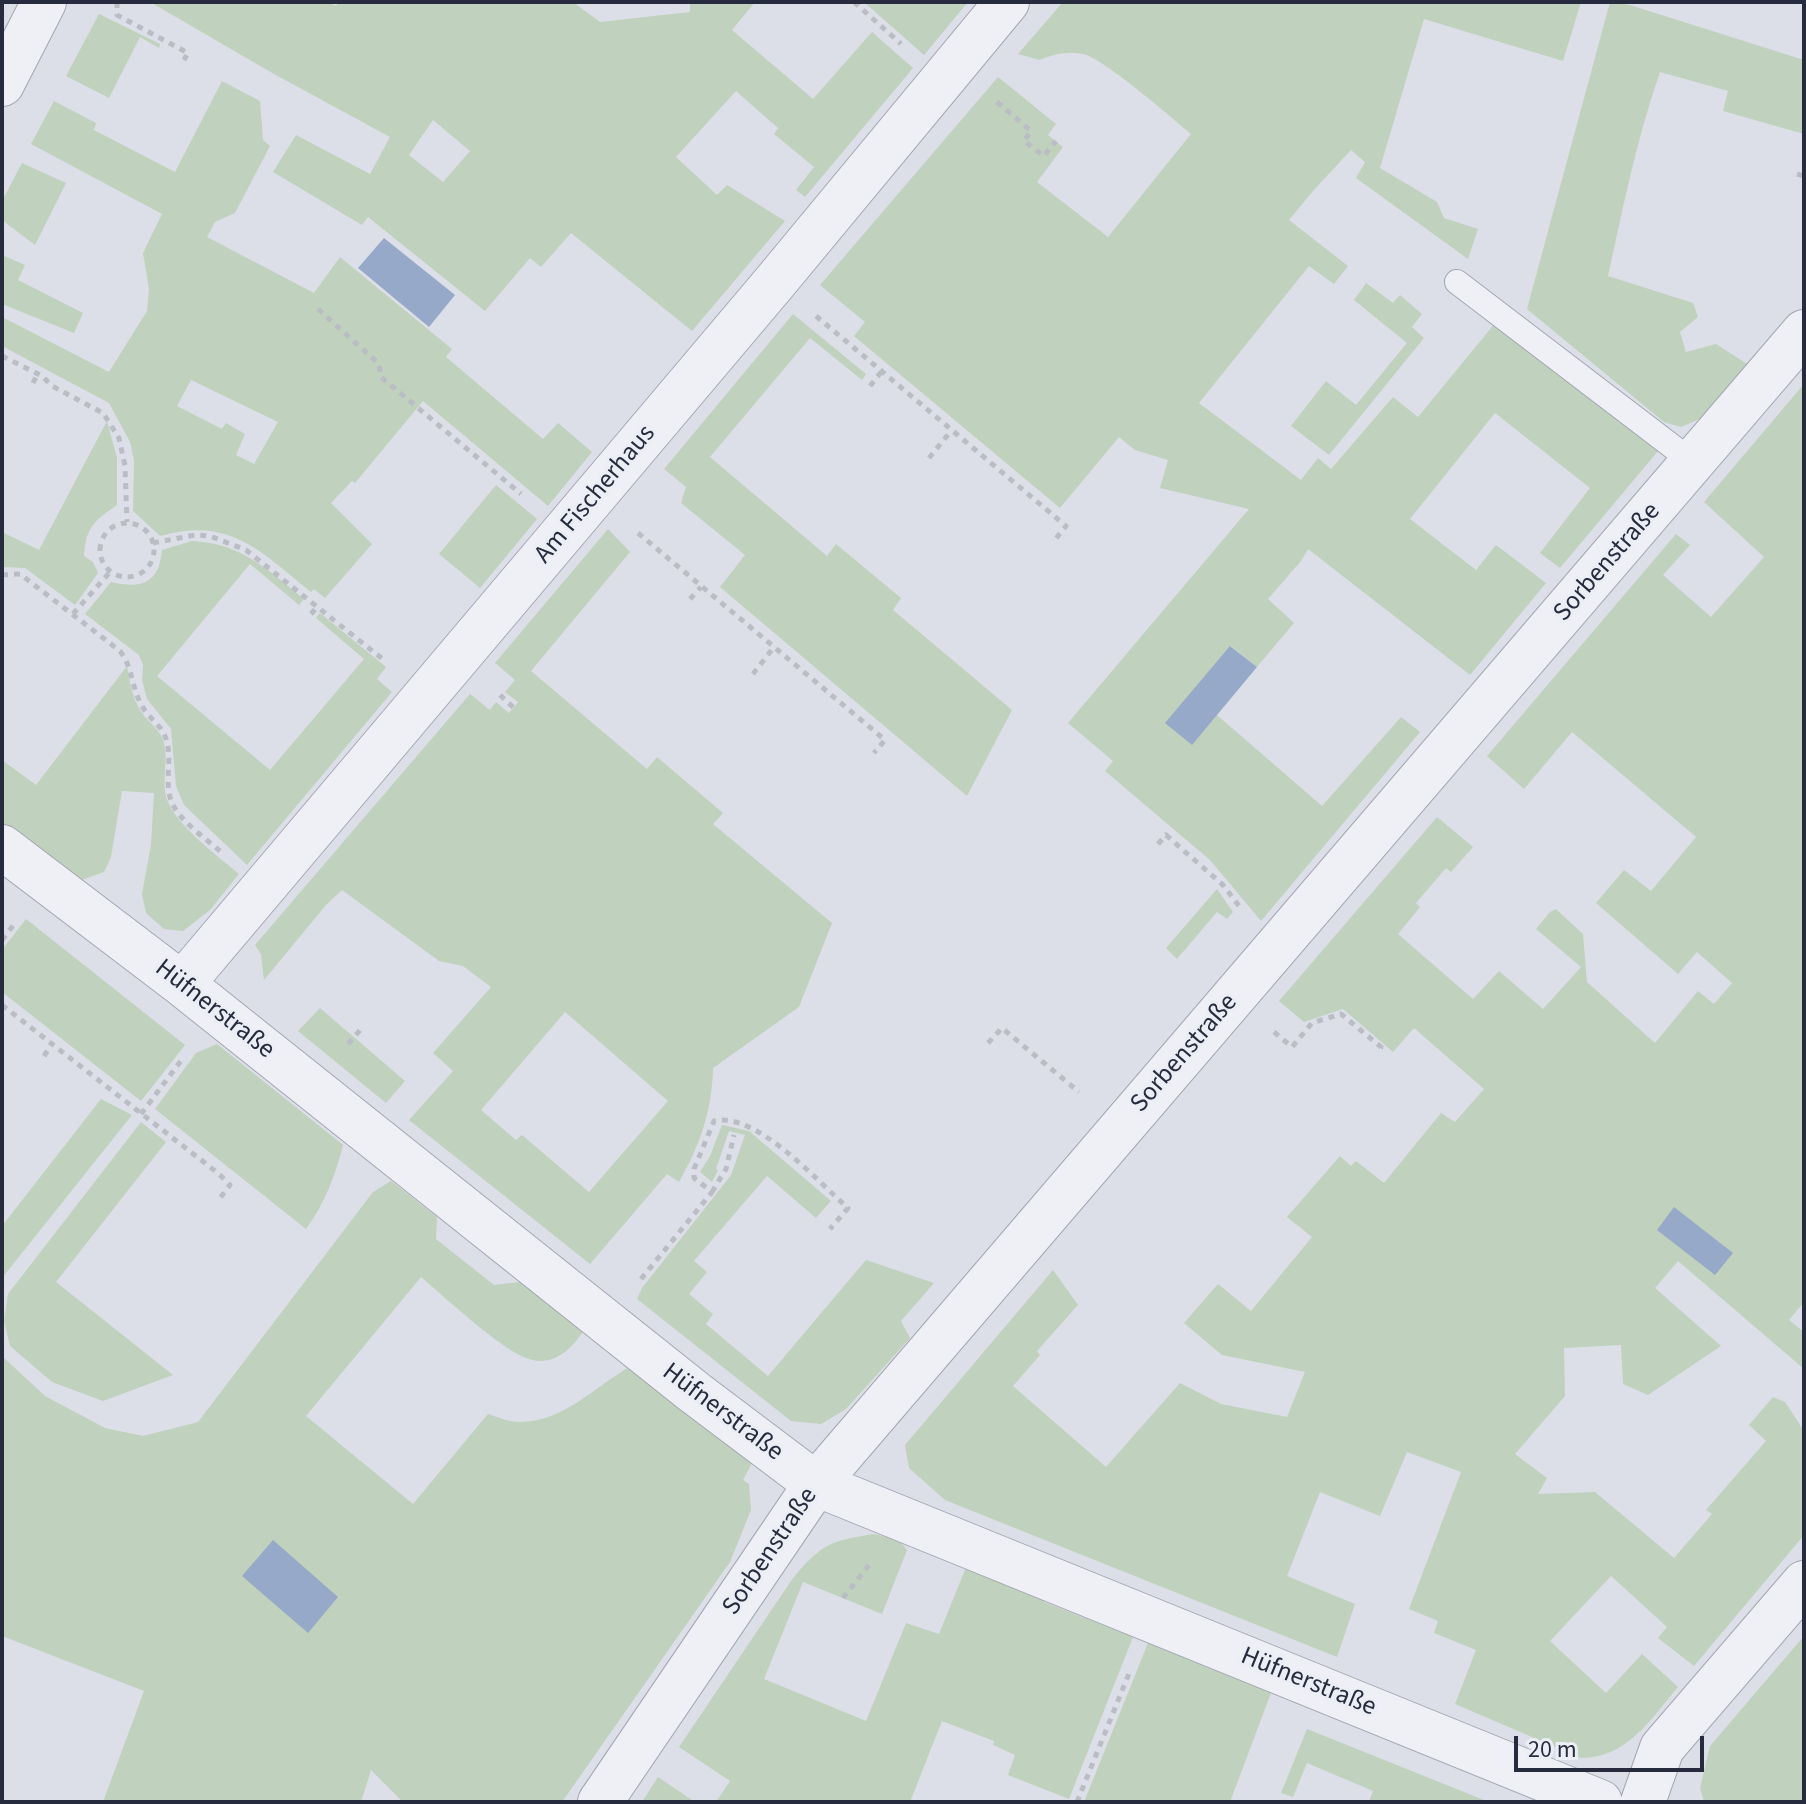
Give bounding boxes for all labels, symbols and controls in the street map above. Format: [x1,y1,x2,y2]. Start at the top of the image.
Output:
street label: Am Fischerhaus [529,419,663,571]
street label: Sorbenstraße [1548,497,1668,629]
street label: Hüfnerstraße [148,954,280,1066]
street label: Sorbenstraße [1125,988,1245,1120]
street label: Hüfnerstraße [655,1357,789,1469]
street label: Sorbenstraße [717,1482,825,1622]
street label: Hüfnerstraße [1236,1642,1380,1724]
scale bar [1518,1720,1708,1770]
text: 20 m [1528,1732,1577,1767]

